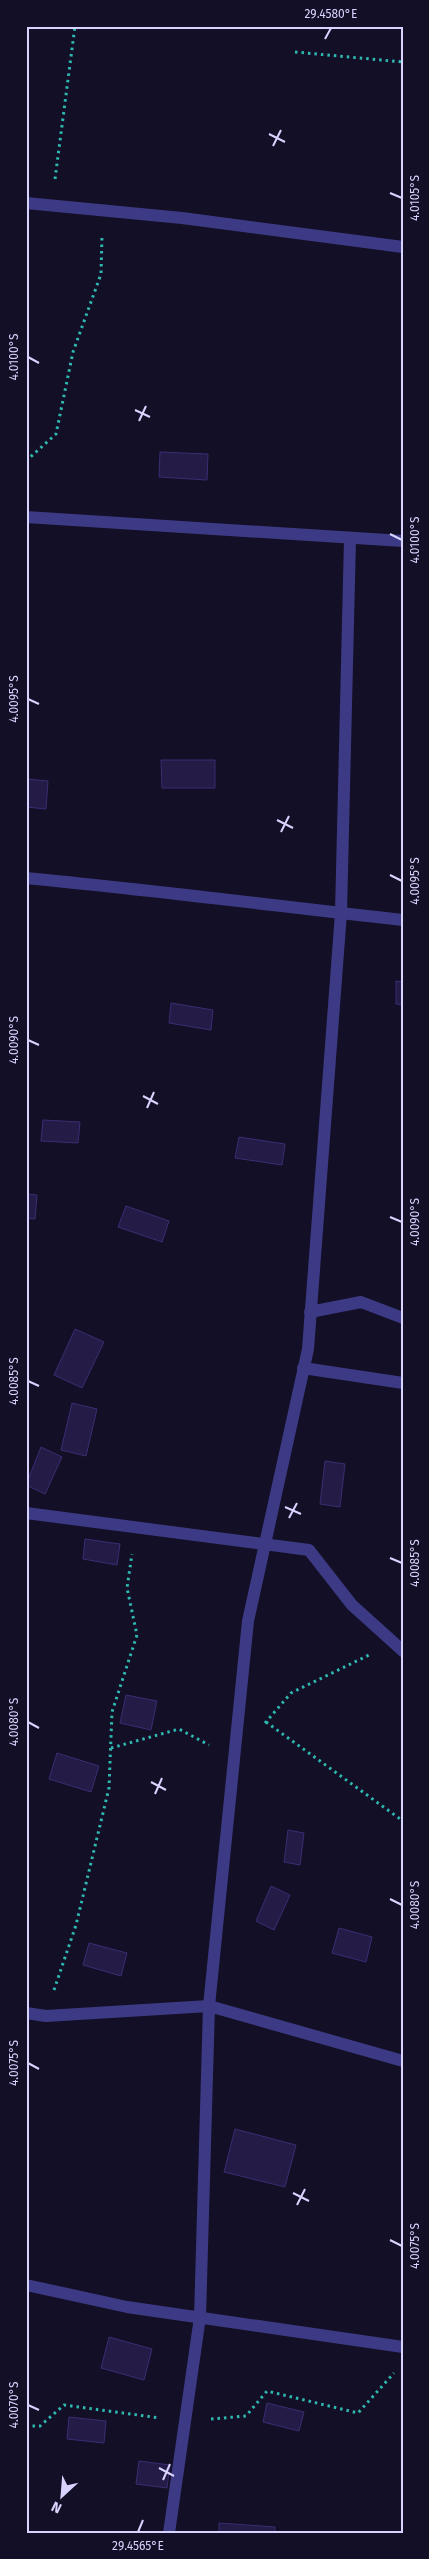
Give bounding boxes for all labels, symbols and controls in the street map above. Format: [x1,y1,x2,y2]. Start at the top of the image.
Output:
text: 29.4580°E [305,7,357,21]
text: 4.0105°S [408,174,422,221]
text: 4.0100°S [7,333,21,380]
text: 4.0100°S [408,516,422,563]
text: 4.0095°S [7,675,21,723]
text: 4.0095°S [408,857,422,905]
text: 4.0090°S [7,1015,21,1064]
text: 4.0090°S [408,1197,422,1246]
text: 4.0085°S [7,1357,21,1405]
text: 4.0085°S [408,1539,422,1587]
text: 4.0080°S [7,1697,21,1746]
text: 4.0080°S [408,1880,422,1929]
text: 4.0075°S [7,2039,21,2086]
text: 4.0075°S [408,2222,422,2269]
text: 4.0070°S [7,2381,21,2428]
north arrow [38,2472,88,2522]
text: N [49,2498,64,2517]
text: 29.4565°E [112,2539,164,2553]

